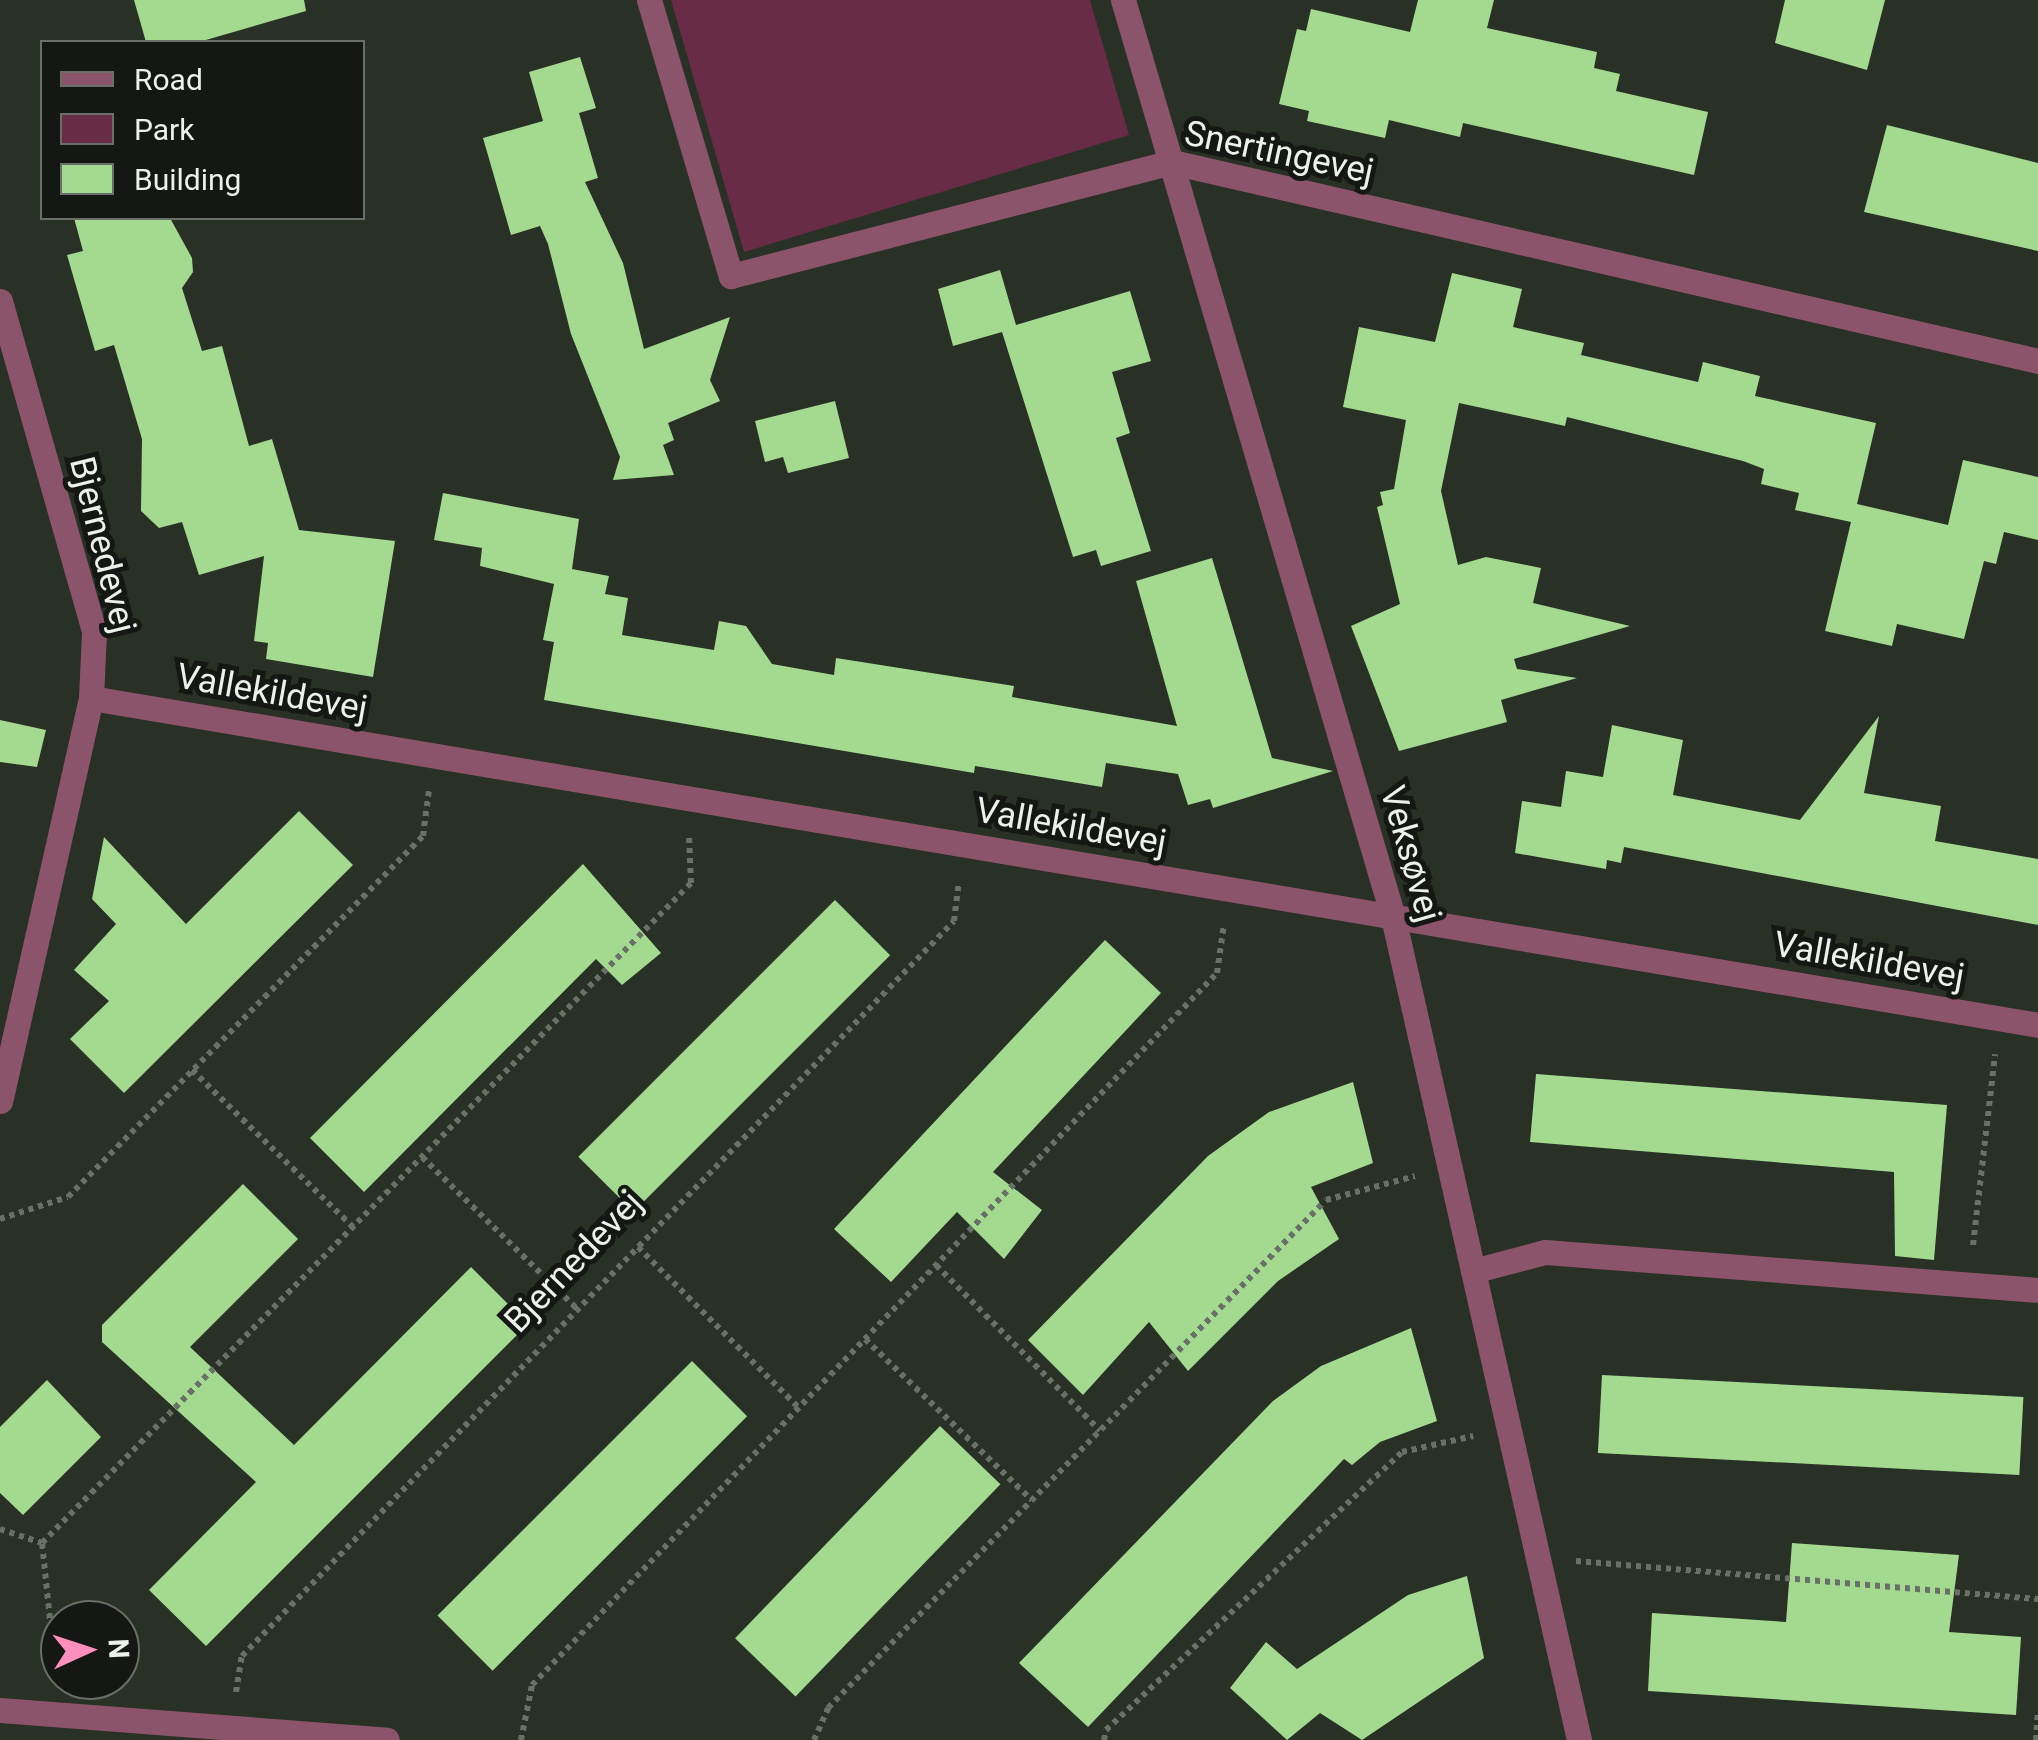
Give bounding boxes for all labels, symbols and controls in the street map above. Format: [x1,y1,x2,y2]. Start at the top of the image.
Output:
legend [40,40,365,220]
text: Road [134,62,203,97]
text: Park [134,112,194,147]
street label: Snertingevej [1181,112,1377,194]
text: Building [134,162,241,197]
street label: Bjernedevej [60,452,144,638]
street label: Vallekildevej [174,656,370,730]
street label: Veksøvej [1371,781,1449,927]
street label: Vallekildevej [973,790,1169,864]
street label: Vallekildevej [1771,924,1967,998]
street label: Bjernedevej [496,1183,652,1341]
north arrow [40,1600,140,1700]
text: N [101,1638,135,1659]

